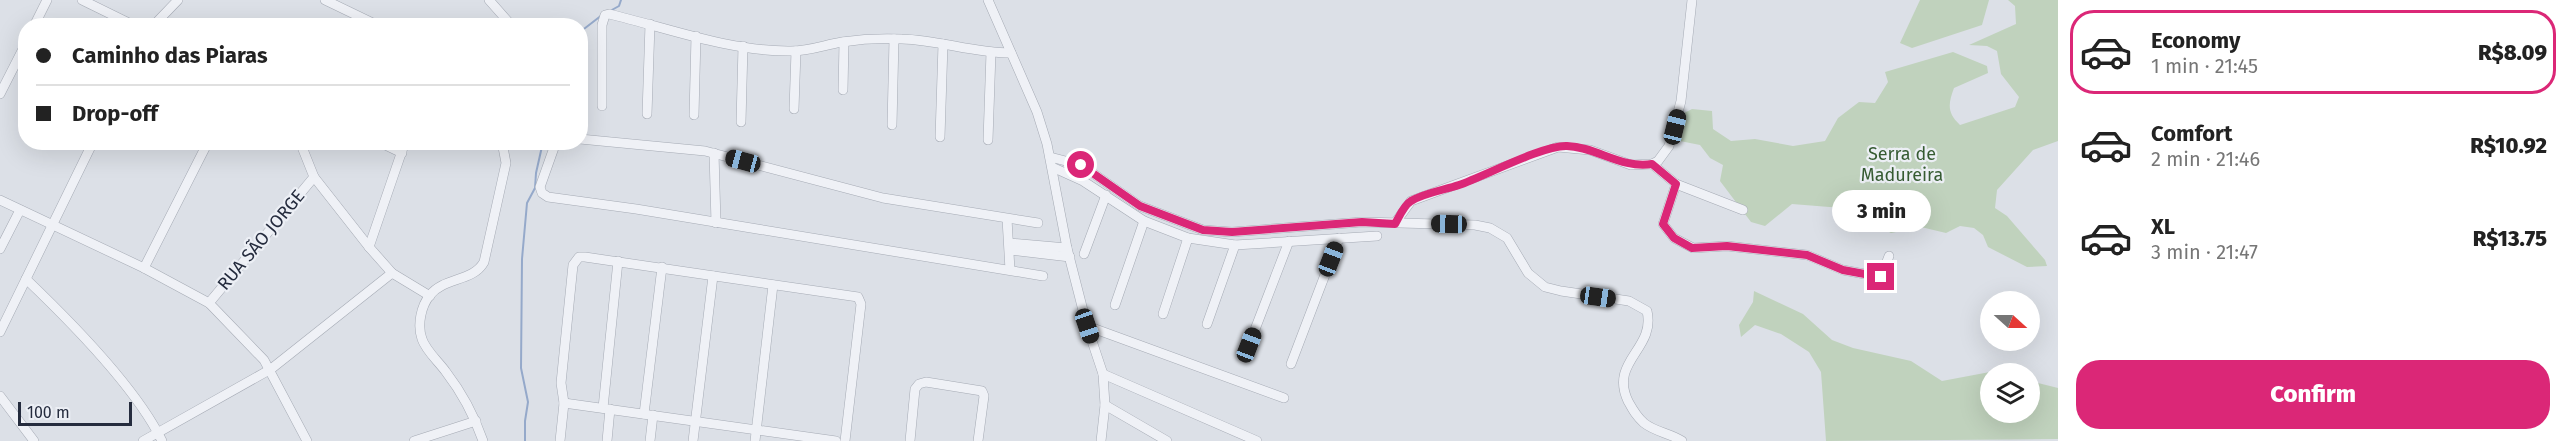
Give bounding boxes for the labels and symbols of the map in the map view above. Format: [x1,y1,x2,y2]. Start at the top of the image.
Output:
car [1662,107,1688,147]
park label: Serra de Madureira [1861,143,1943,186]
car [723,148,763,174]
route start [1067,151,1094,178]
street label: RUA SÃO JORGE [212,185,309,295]
callout: 3 min [1832,190,1930,232]
car [1431,215,1467,233]
car [1316,239,1346,279]
route end [1867,263,1894,290]
car [1579,286,1617,308]
north arrow [1980,291,2040,351]
car [1073,306,1101,346]
car [1234,325,1264,365]
scale bar [18,399,132,426]

